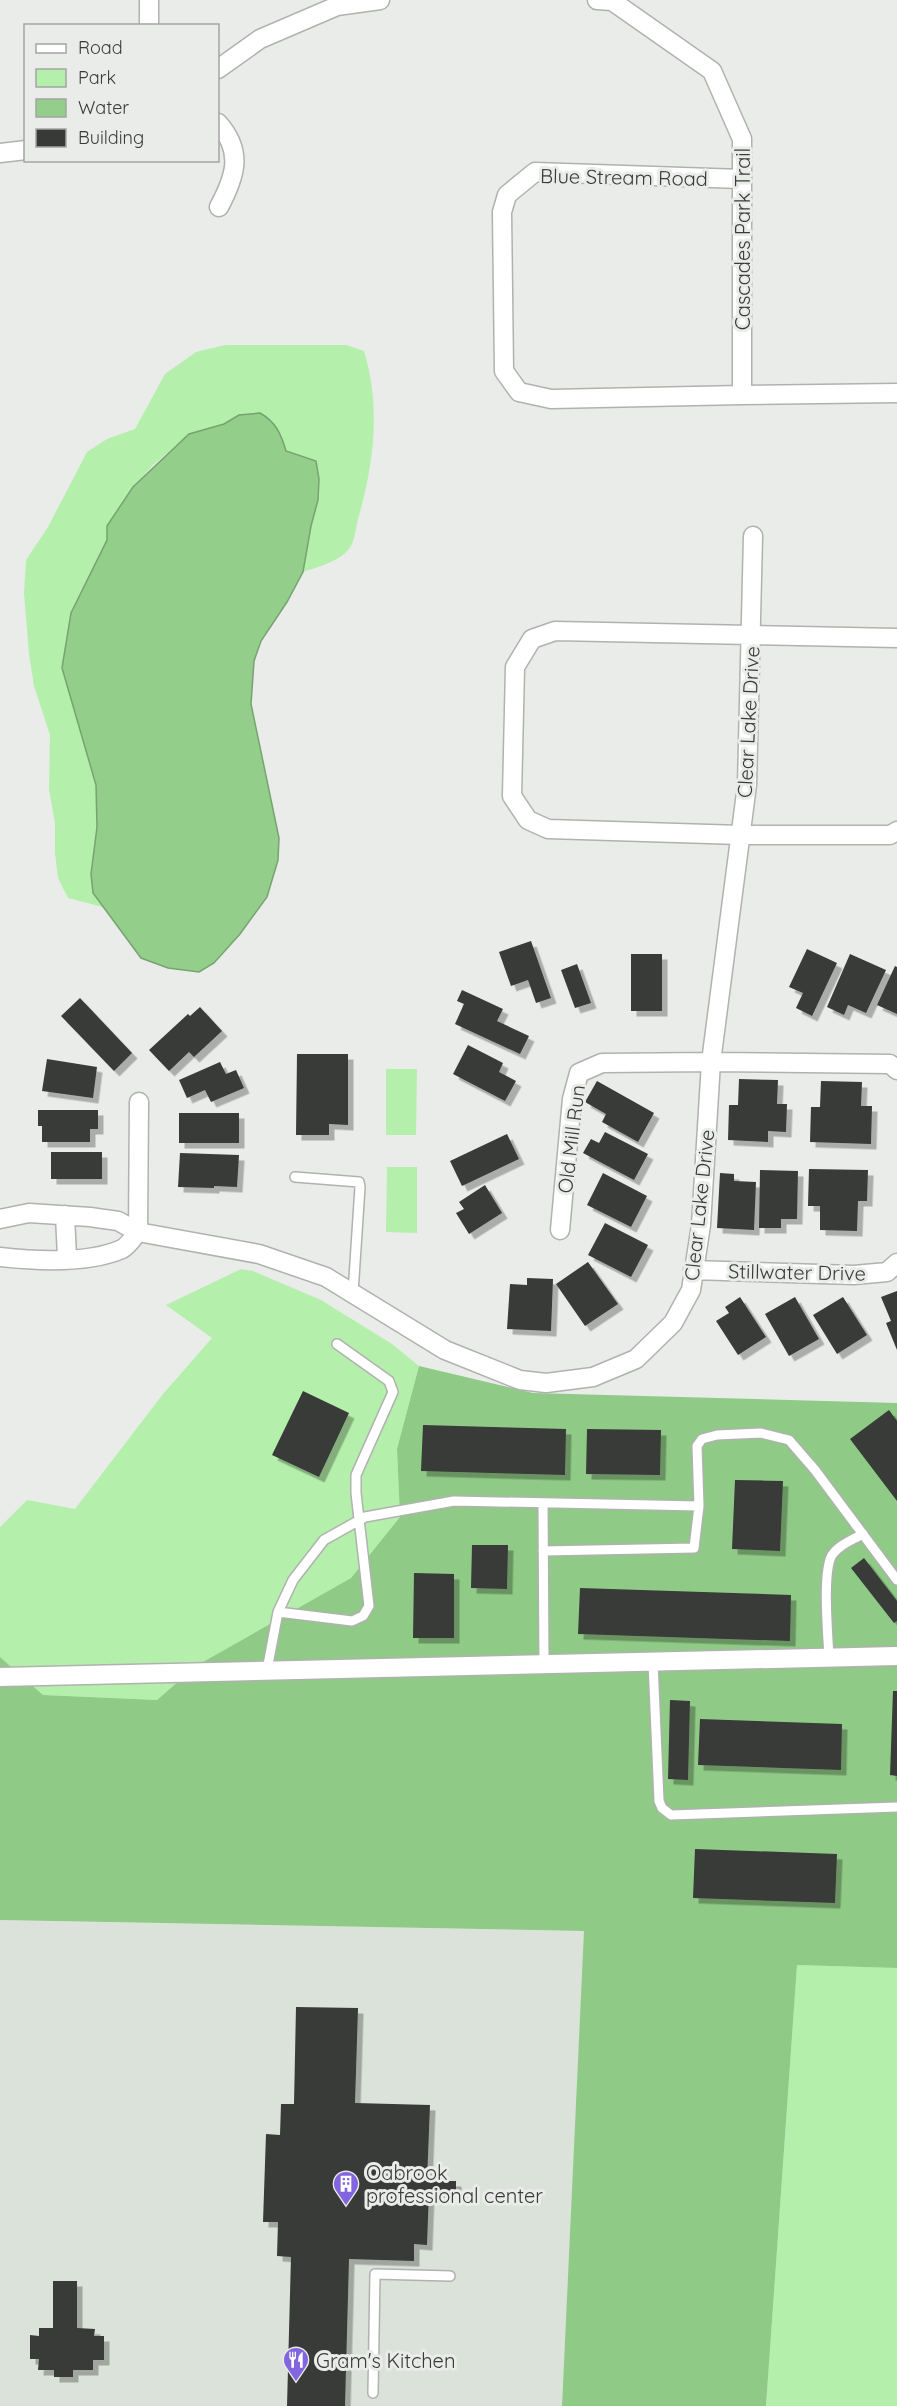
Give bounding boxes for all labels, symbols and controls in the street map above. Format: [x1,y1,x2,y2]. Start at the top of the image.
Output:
legend [24,24,219,162]
text: Road [78,36,123,59]
text: Park [78,66,116,89]
text: Water [78,96,129,119]
text: Building [78,126,144,149]
street label: Cascades Park Trail [730,148,755,330]
street label: Blue Stream Road [540,163,708,191]
street label: Clear Lake Drive [732,645,764,799]
street label: Old Mill Run [552,1083,590,1195]
street label: Clear Lake Drive [679,1128,719,1282]
street label: Stillwater Drive [728,1258,866,1286]
place label: Oabrook professional center [366,2160,543,2208]
building icon: Oabrook professional center [331,2169,361,2207]
restaurant icon: Gram's Kitchen [281,2345,311,2383]
place label: Gram's Kitchen [316,2348,455,2373]

